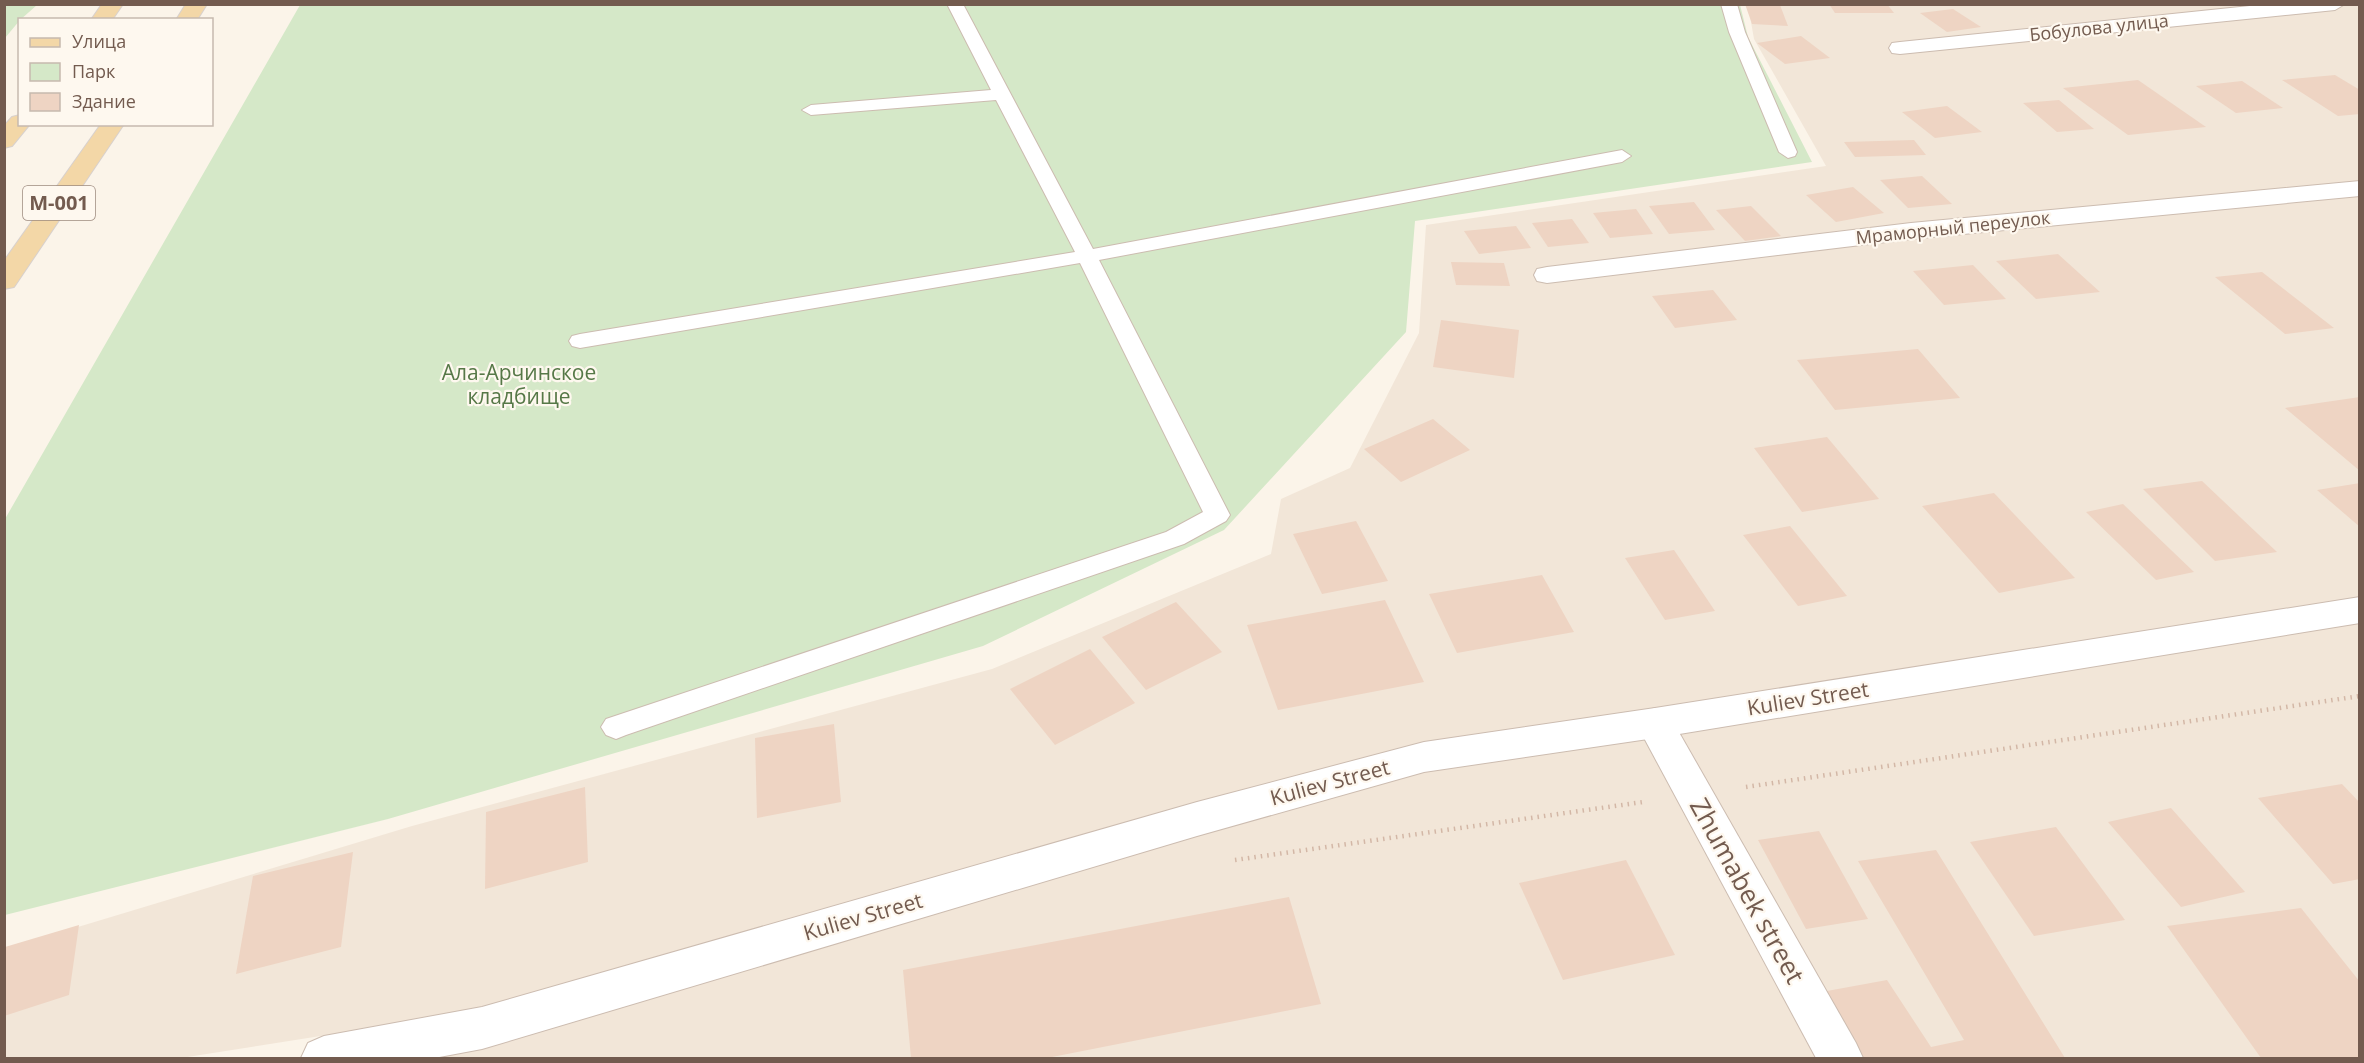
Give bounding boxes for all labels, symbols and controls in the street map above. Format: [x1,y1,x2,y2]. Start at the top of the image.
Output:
street label: Бобулова улица [2028,8,2170,46]
legend [18,18,213,126]
text: Улица [72,29,126,53]
text: Парк [72,59,116,83]
text: Здание [72,89,136,113]
road number: М-001 [23,186,95,220]
street label: Мраморный переулок [1854,205,2052,249]
park label: Ала-Арчинское кладбище [442,358,596,410]
street label: Kuliev Street [1745,675,1871,721]
street label: Kuliev Street [1267,753,1393,811]
street label: Zhumabek street [1682,791,1814,990]
street label: Kuliev Street [800,886,926,946]

